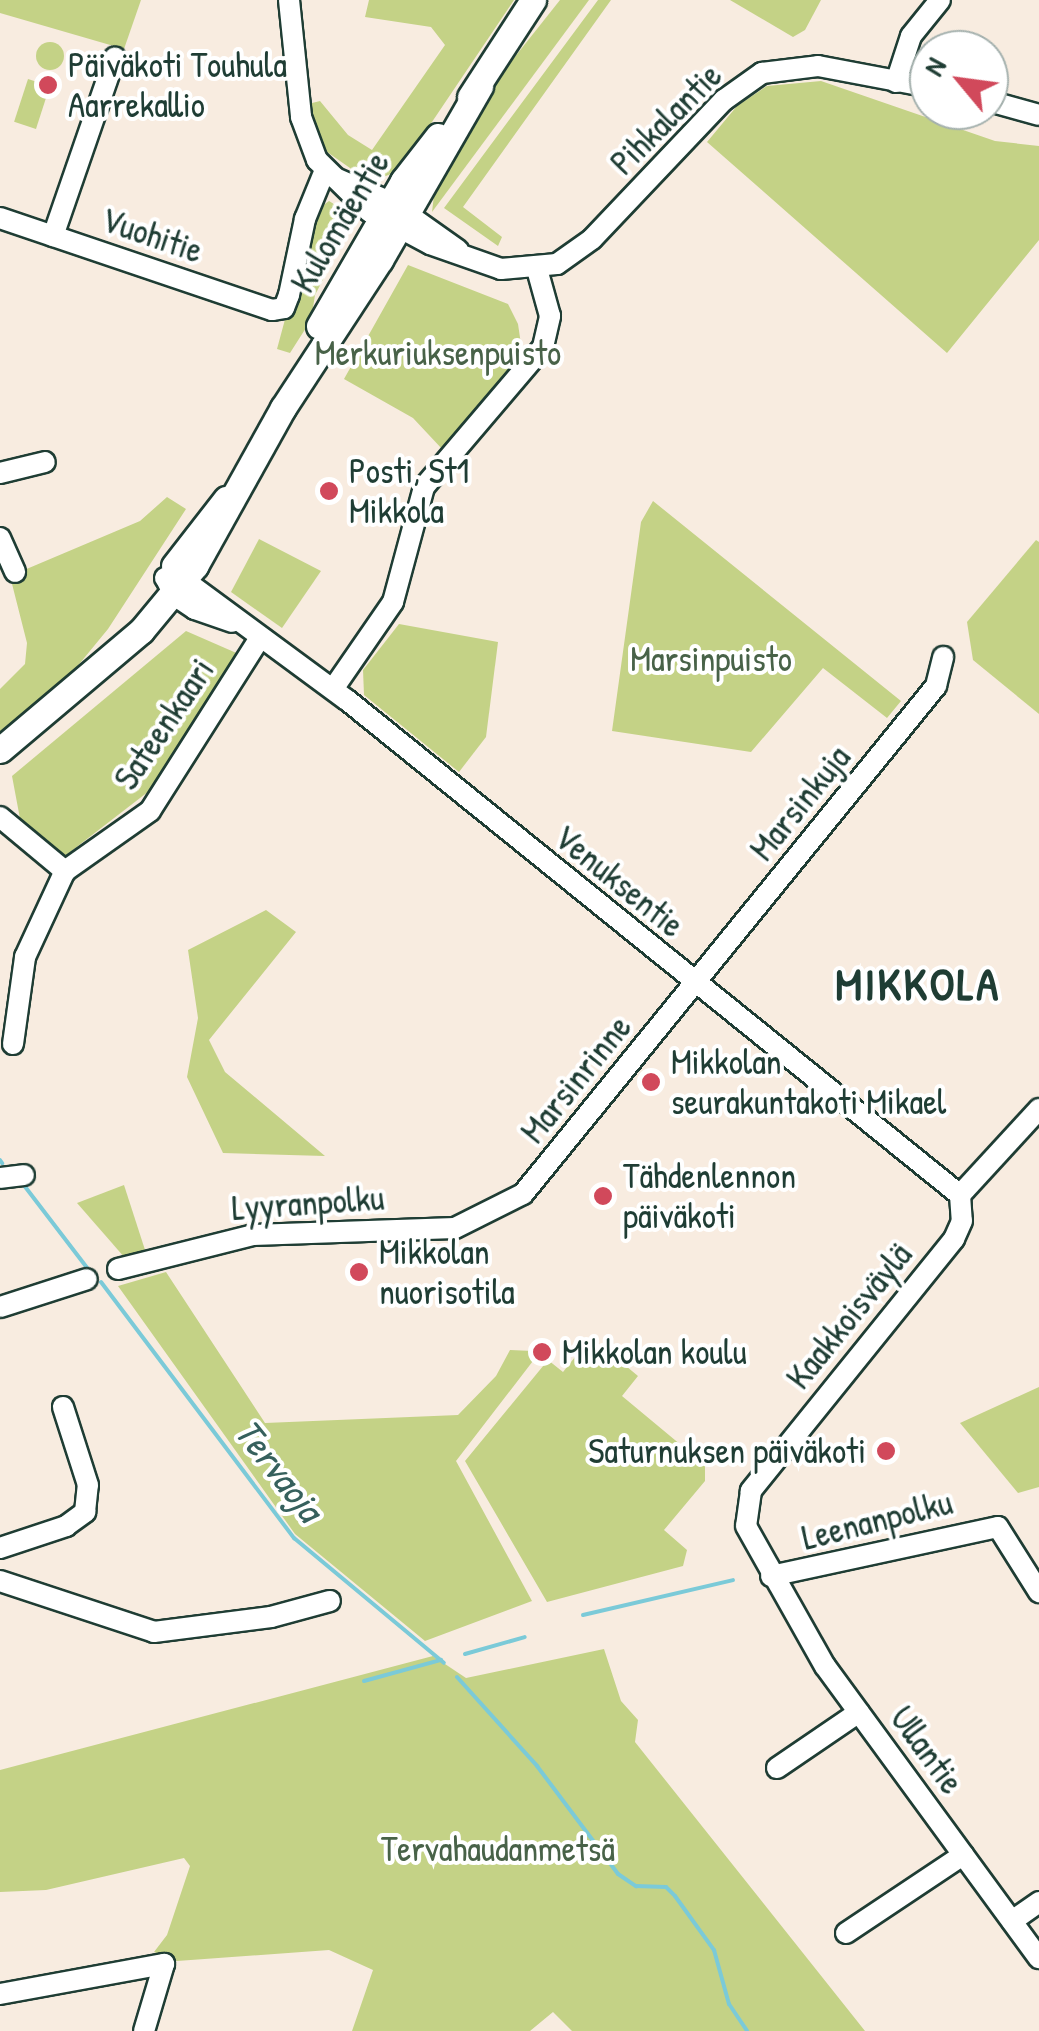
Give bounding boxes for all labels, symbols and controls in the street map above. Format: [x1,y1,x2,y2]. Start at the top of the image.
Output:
north arrow [909,30,1009,130]
place label: Päiväkoti Touhula Aarrekallio [68,44,287,126]
text: N [914,51,955,82]
street label: Pihkalantie [602,55,730,183]
marker: Päiväkoti Touhula Aarrekallio [37,74,59,96]
street label: Kulomäentie [282,144,398,300]
street label: Vuohitie [96,198,208,272]
park label: Merkuriuksenpuisto [315,332,561,374]
place label: Posti, St1 Mikkola [349,450,469,532]
marker: Posti, St1 Mikkola [318,480,340,502]
park label: Marsinpuisto [630,638,792,680]
street label: Sateenkaari [105,651,223,797]
street label: Marsinkuja [741,737,859,869]
street label: Venuksentie [546,816,692,946]
district label: MIKKOLA [835,957,1001,1011]
street label: Marsinrinne [512,1007,640,1151]
place label: Mikkolan seurakuntakoti Mikael [671,1041,946,1123]
marker: Mikkolan seurakuntakoti Mikael [640,1071,662,1093]
place label: Tähdenlennon päiväkoti [623,1155,796,1237]
street label: Lyyranpolku [230,1177,386,1229]
marker: Tähdenlennon päiväkoti [592,1185,614,1207]
place label: Mikkolan nuorisotila [379,1231,515,1313]
street label: Kaakkoisväylä [777,1234,921,1398]
marker: Mikkolan nuorisotila [348,1261,370,1283]
place label: Mikkolan koulu [562,1331,747,1373]
marker: Mikkolan koulu [531,1341,553,1363]
water label: Tervaoja [225,1410,333,1530]
place label: Saturnuksen päiväkoti [588,1430,866,1472]
marker: Saturnuksen päiväkoti [875,1440,897,1462]
street label: Leenanpolku [798,1481,956,1559]
street label: Ullantie [881,1698,973,1802]
park label: Tervahaudanmetsä [381,1828,615,1870]

